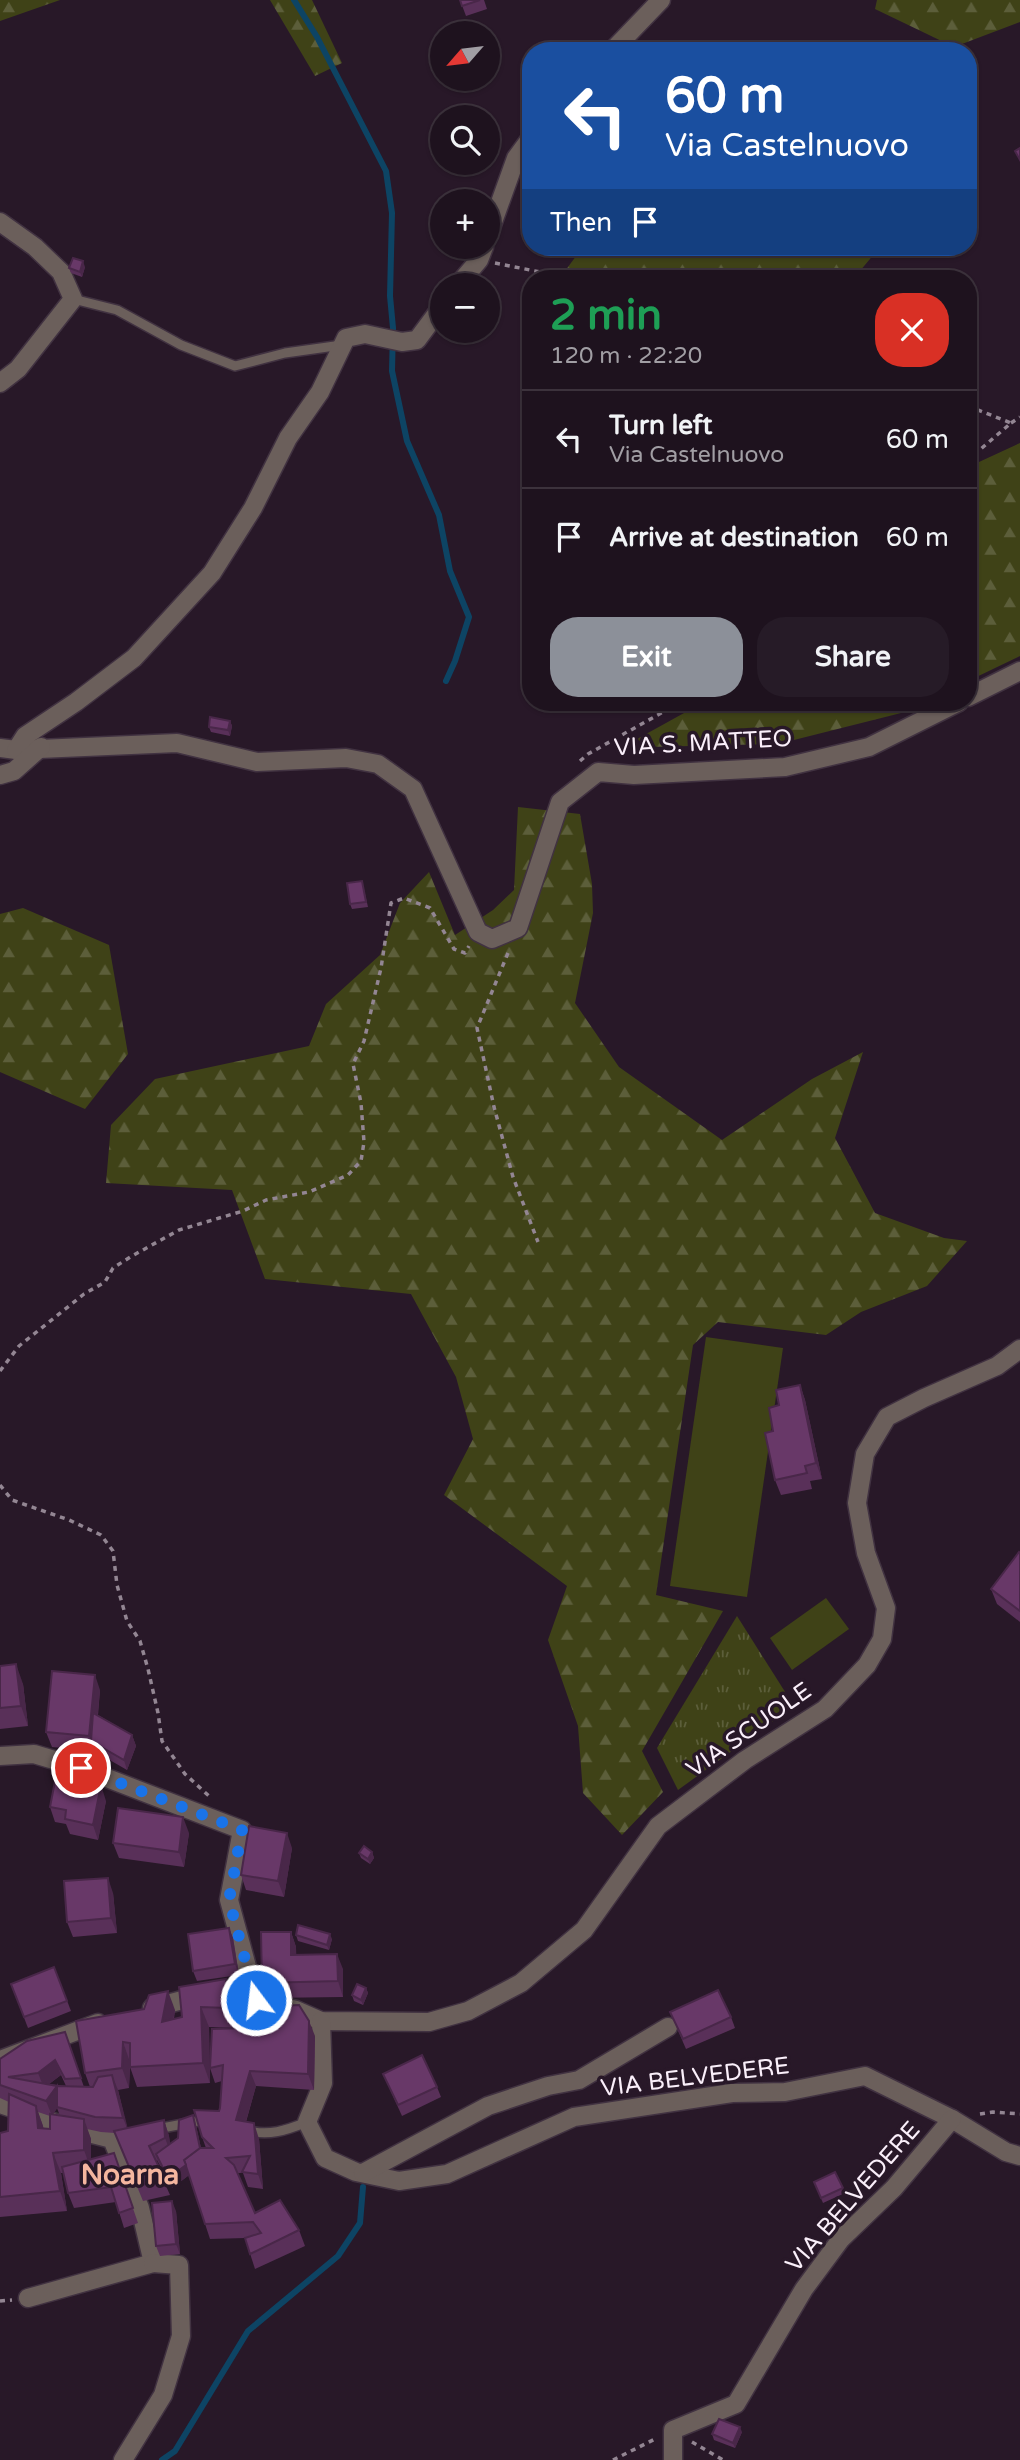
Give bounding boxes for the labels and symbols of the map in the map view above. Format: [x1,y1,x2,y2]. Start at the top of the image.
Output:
north arrow [430,21,500,91]
street label: VIA S. MATTEO [613,724,793,762]
street label: VIA SCUOLE [681,1676,817,1784]
pin [51,1738,111,1798]
position arrow [219,1963,293,2037]
street label: VIA BELVEDERE [599,2051,791,2103]
street label: VIA BELVEDERE [780,2116,926,2278]
district label: Noarna [81,2158,179,2192]

